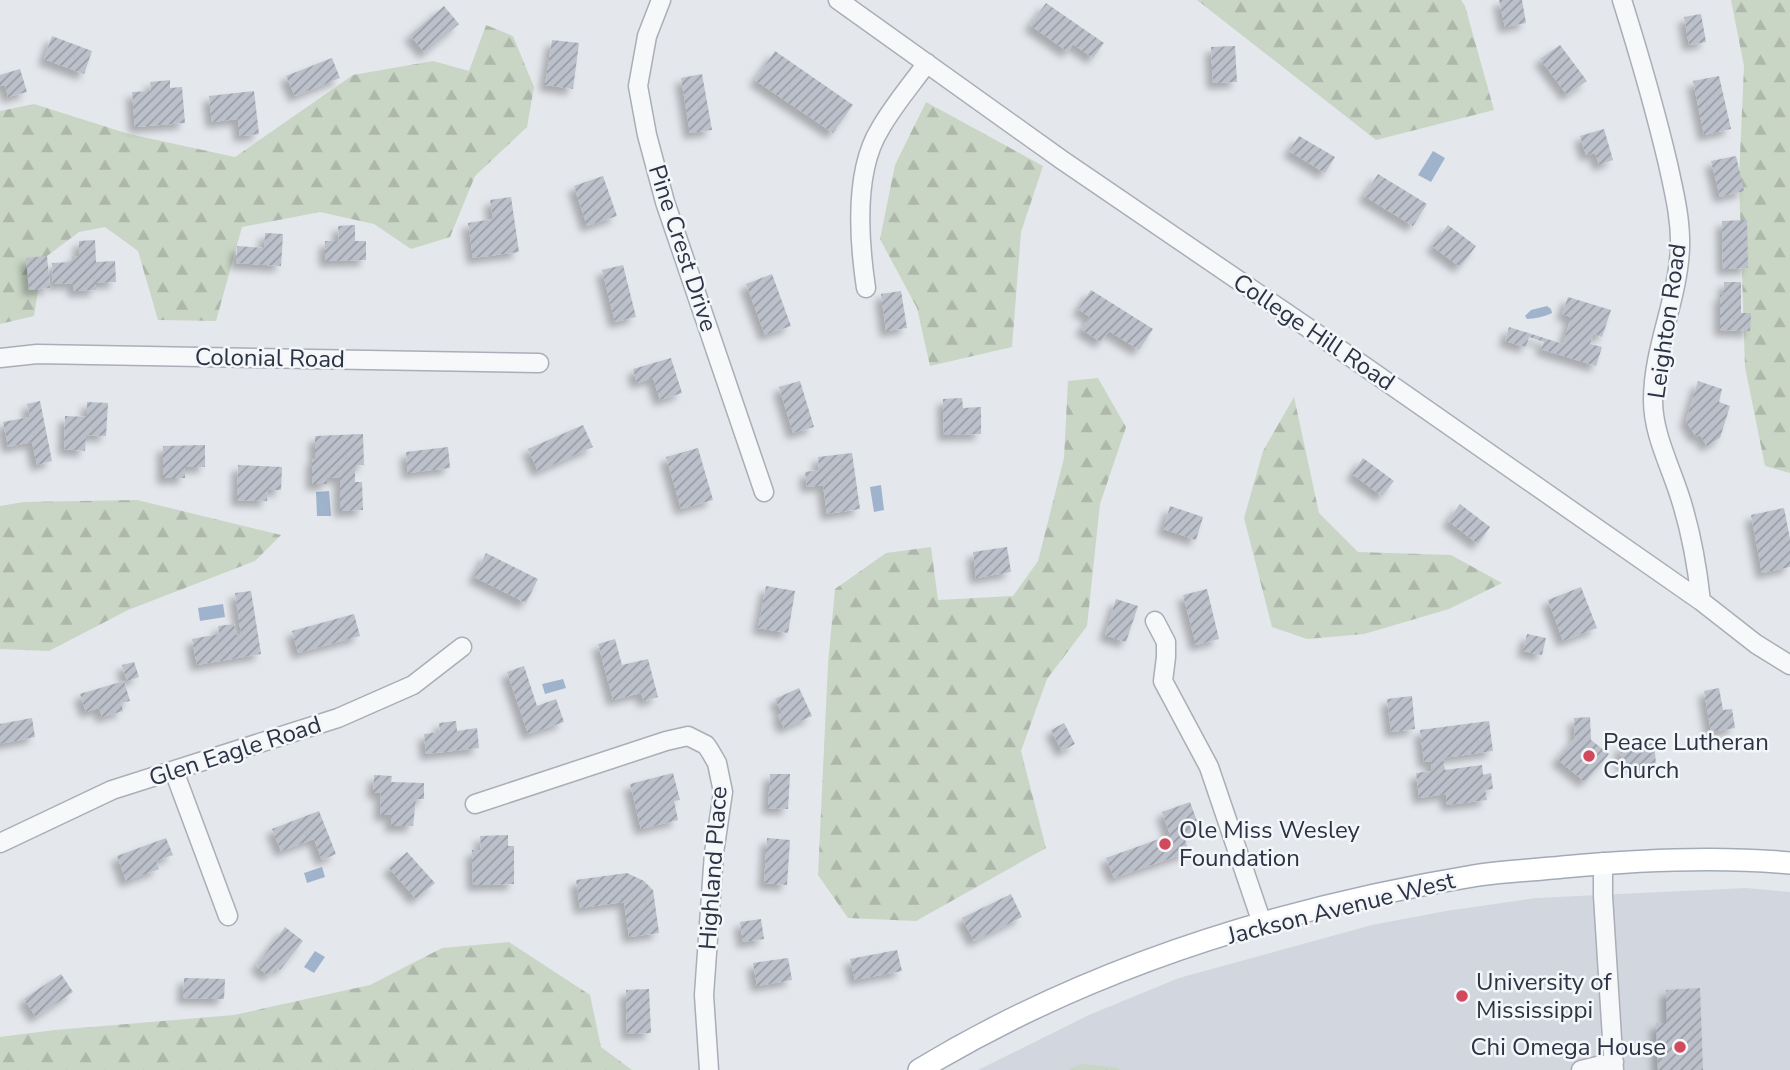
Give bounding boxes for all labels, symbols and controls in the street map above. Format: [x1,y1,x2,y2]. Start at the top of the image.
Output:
street label: Pine Crest Drive [641,160,725,336]
street label: Leighton Road [1640,241,1694,401]
street label: College Hill Road [1227,266,1401,398]
street label: Colonial Road [195,341,345,375]
street label: Glen Eagle Road [145,708,325,794]
place label: Peace Lutheran Church [1603,726,1769,786]
marker: Peace Lutheran Church [1581,748,1597,764]
street label: Highland Place [691,785,735,951]
place label: Ole Miss Wesley Foundation [1179,814,1361,874]
marker: Ole Miss Wesley Foundation [1157,836,1173,852]
street label: Jackson Avenue West [1223,864,1459,952]
place label: University of Mississippi [1476,966,1612,1026]
marker: University of Mississippi [1454,988,1470,1004]
place label: Chi Omega House [1470,1031,1666,1063]
marker: Chi Omega House [1672,1039,1688,1055]

